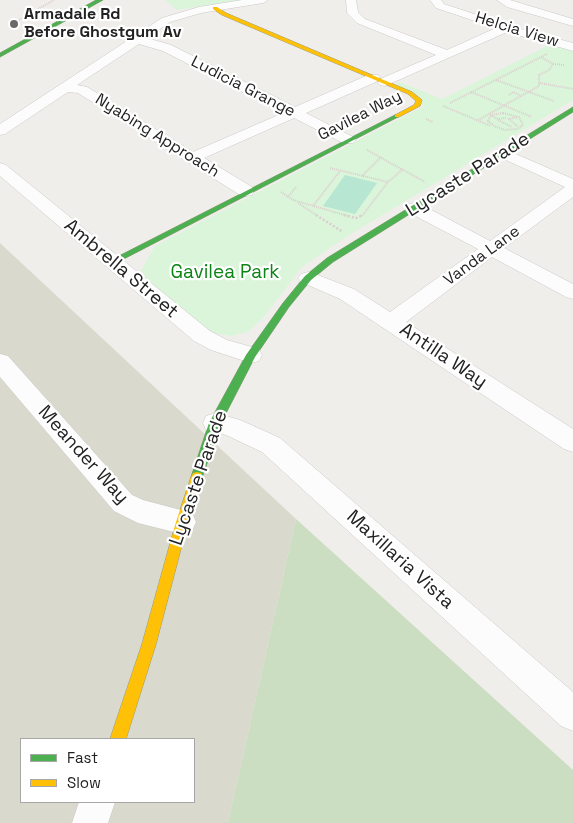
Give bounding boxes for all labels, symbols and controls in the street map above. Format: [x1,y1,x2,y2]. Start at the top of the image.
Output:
place label: Armadale Rd Before Ghostgum Av [24,5,181,43]
street label: Helcia View [473,8,561,52]
marker: Armadale Rd Before Ghostgum Av [8,18,20,30]
street label: Ludicia Grange [188,52,298,122]
street label: Gavilea Way [315,87,405,145]
street label: Nyabing Approach [91,90,223,182]
street label: Lycaste Parade [402,128,534,222]
street label: Ambrella Street [59,215,183,323]
street label: Vanda Lane [440,222,524,290]
park label: Gavilea Park [170,262,280,284]
street label: Antilla Way [395,318,491,394]
street label: Meander Way [33,401,133,509]
street label: Lycaste Parade [165,407,233,549]
street label: Maxillaria Vista [341,506,459,614]
legend [20,738,195,803]
text: Fast [67,748,98,767]
text: Slow [67,773,101,792]

